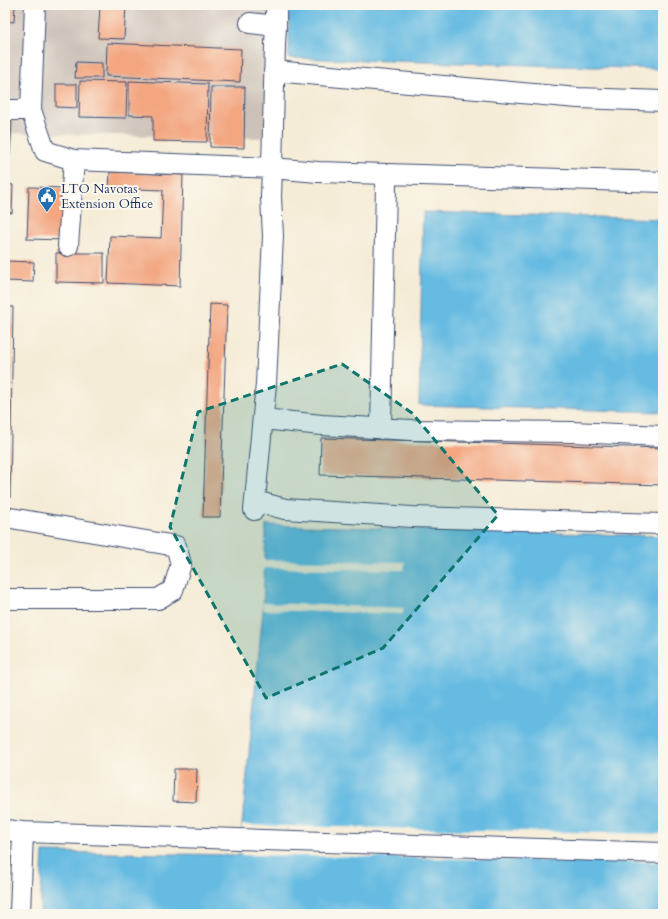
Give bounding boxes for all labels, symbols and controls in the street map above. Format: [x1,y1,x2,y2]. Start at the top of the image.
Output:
place label: LTO Navotas Extension Office [61,180,153,213]
public building icon: LTO Navotas Extension Office [36,185,58,213]

